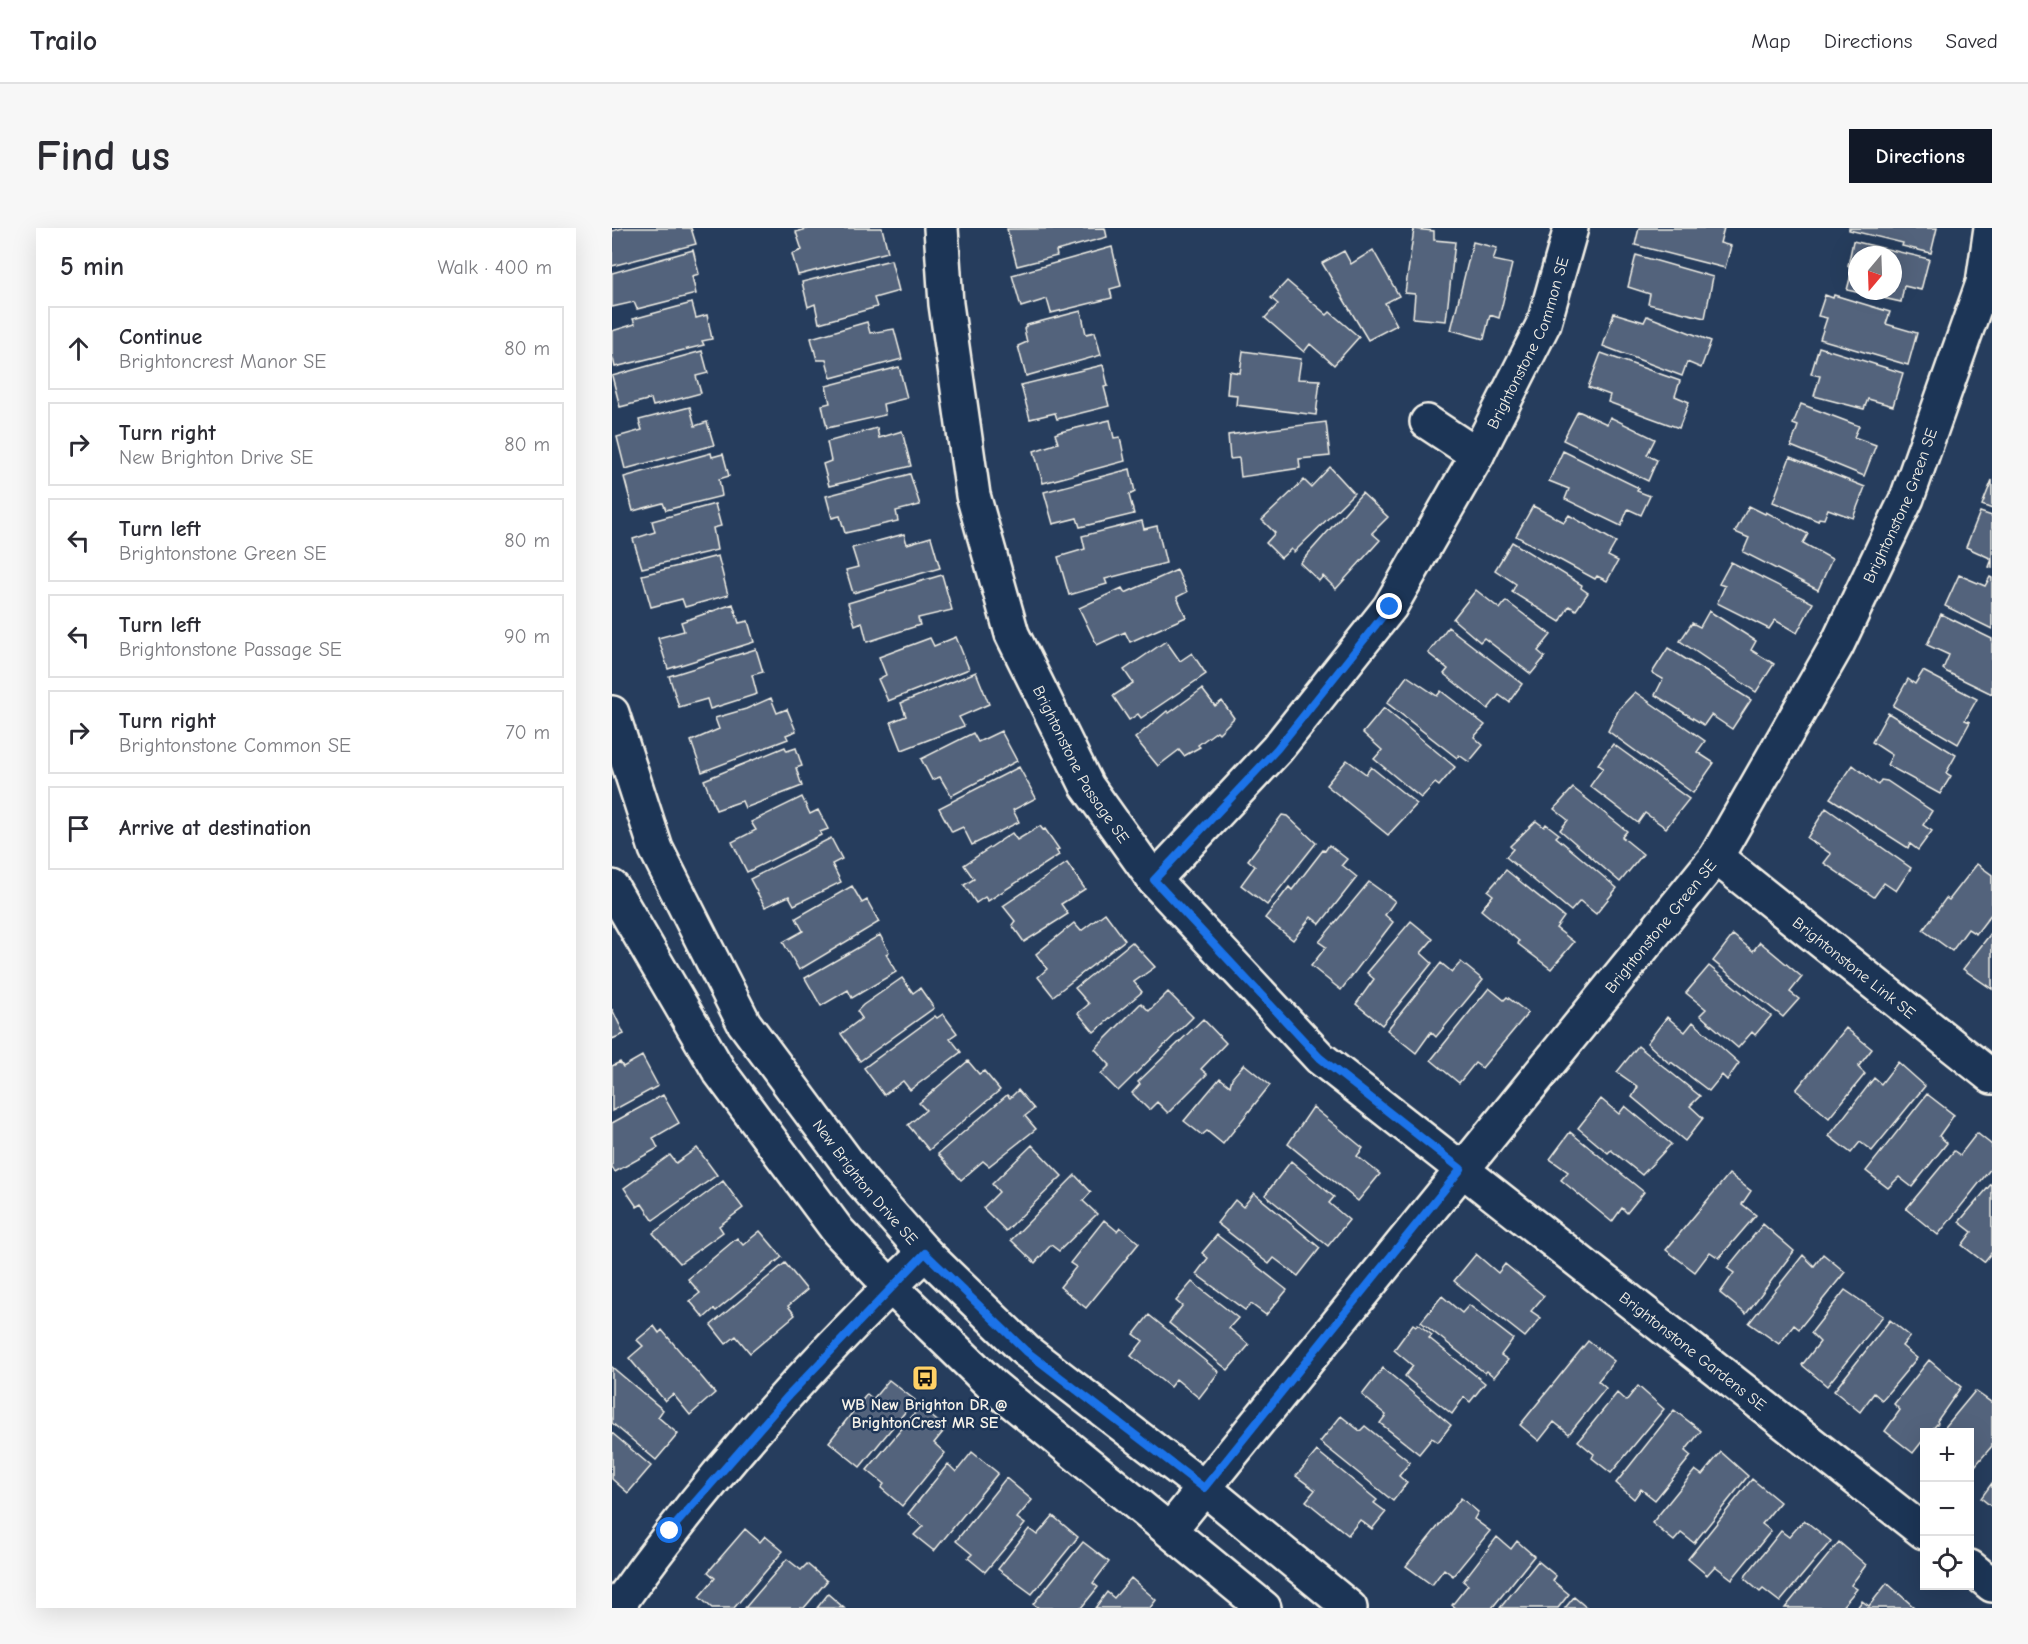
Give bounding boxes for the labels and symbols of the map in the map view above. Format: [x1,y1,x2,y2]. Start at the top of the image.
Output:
north arrow [1848,246,1902,300]
street label: Brightonstone Common SE [1484,254,1572,432]
street label: Brightonstone Green SE [1860,426,1941,586]
route end [1376,593,1402,619]
street label: Brightonstone Passage SE [1029,683,1133,847]
street label: Brightonstone Green SE [1602,856,1721,997]
street label: Brightonstone Link SE [1789,914,1919,1023]
street label: New Brighton Drive SE [809,1116,921,1249]
street label: Brightonstone Gardens SE [1616,1288,1770,1415]
bus stop icon: WB New Brighton DR @ BrightonCrest MR SE [910,1363,940,1393]
place label: WB New Brighton DR @ BrightonCrest MR SE [842,1396,1008,1432]
route start [656,1517,682,1543]

